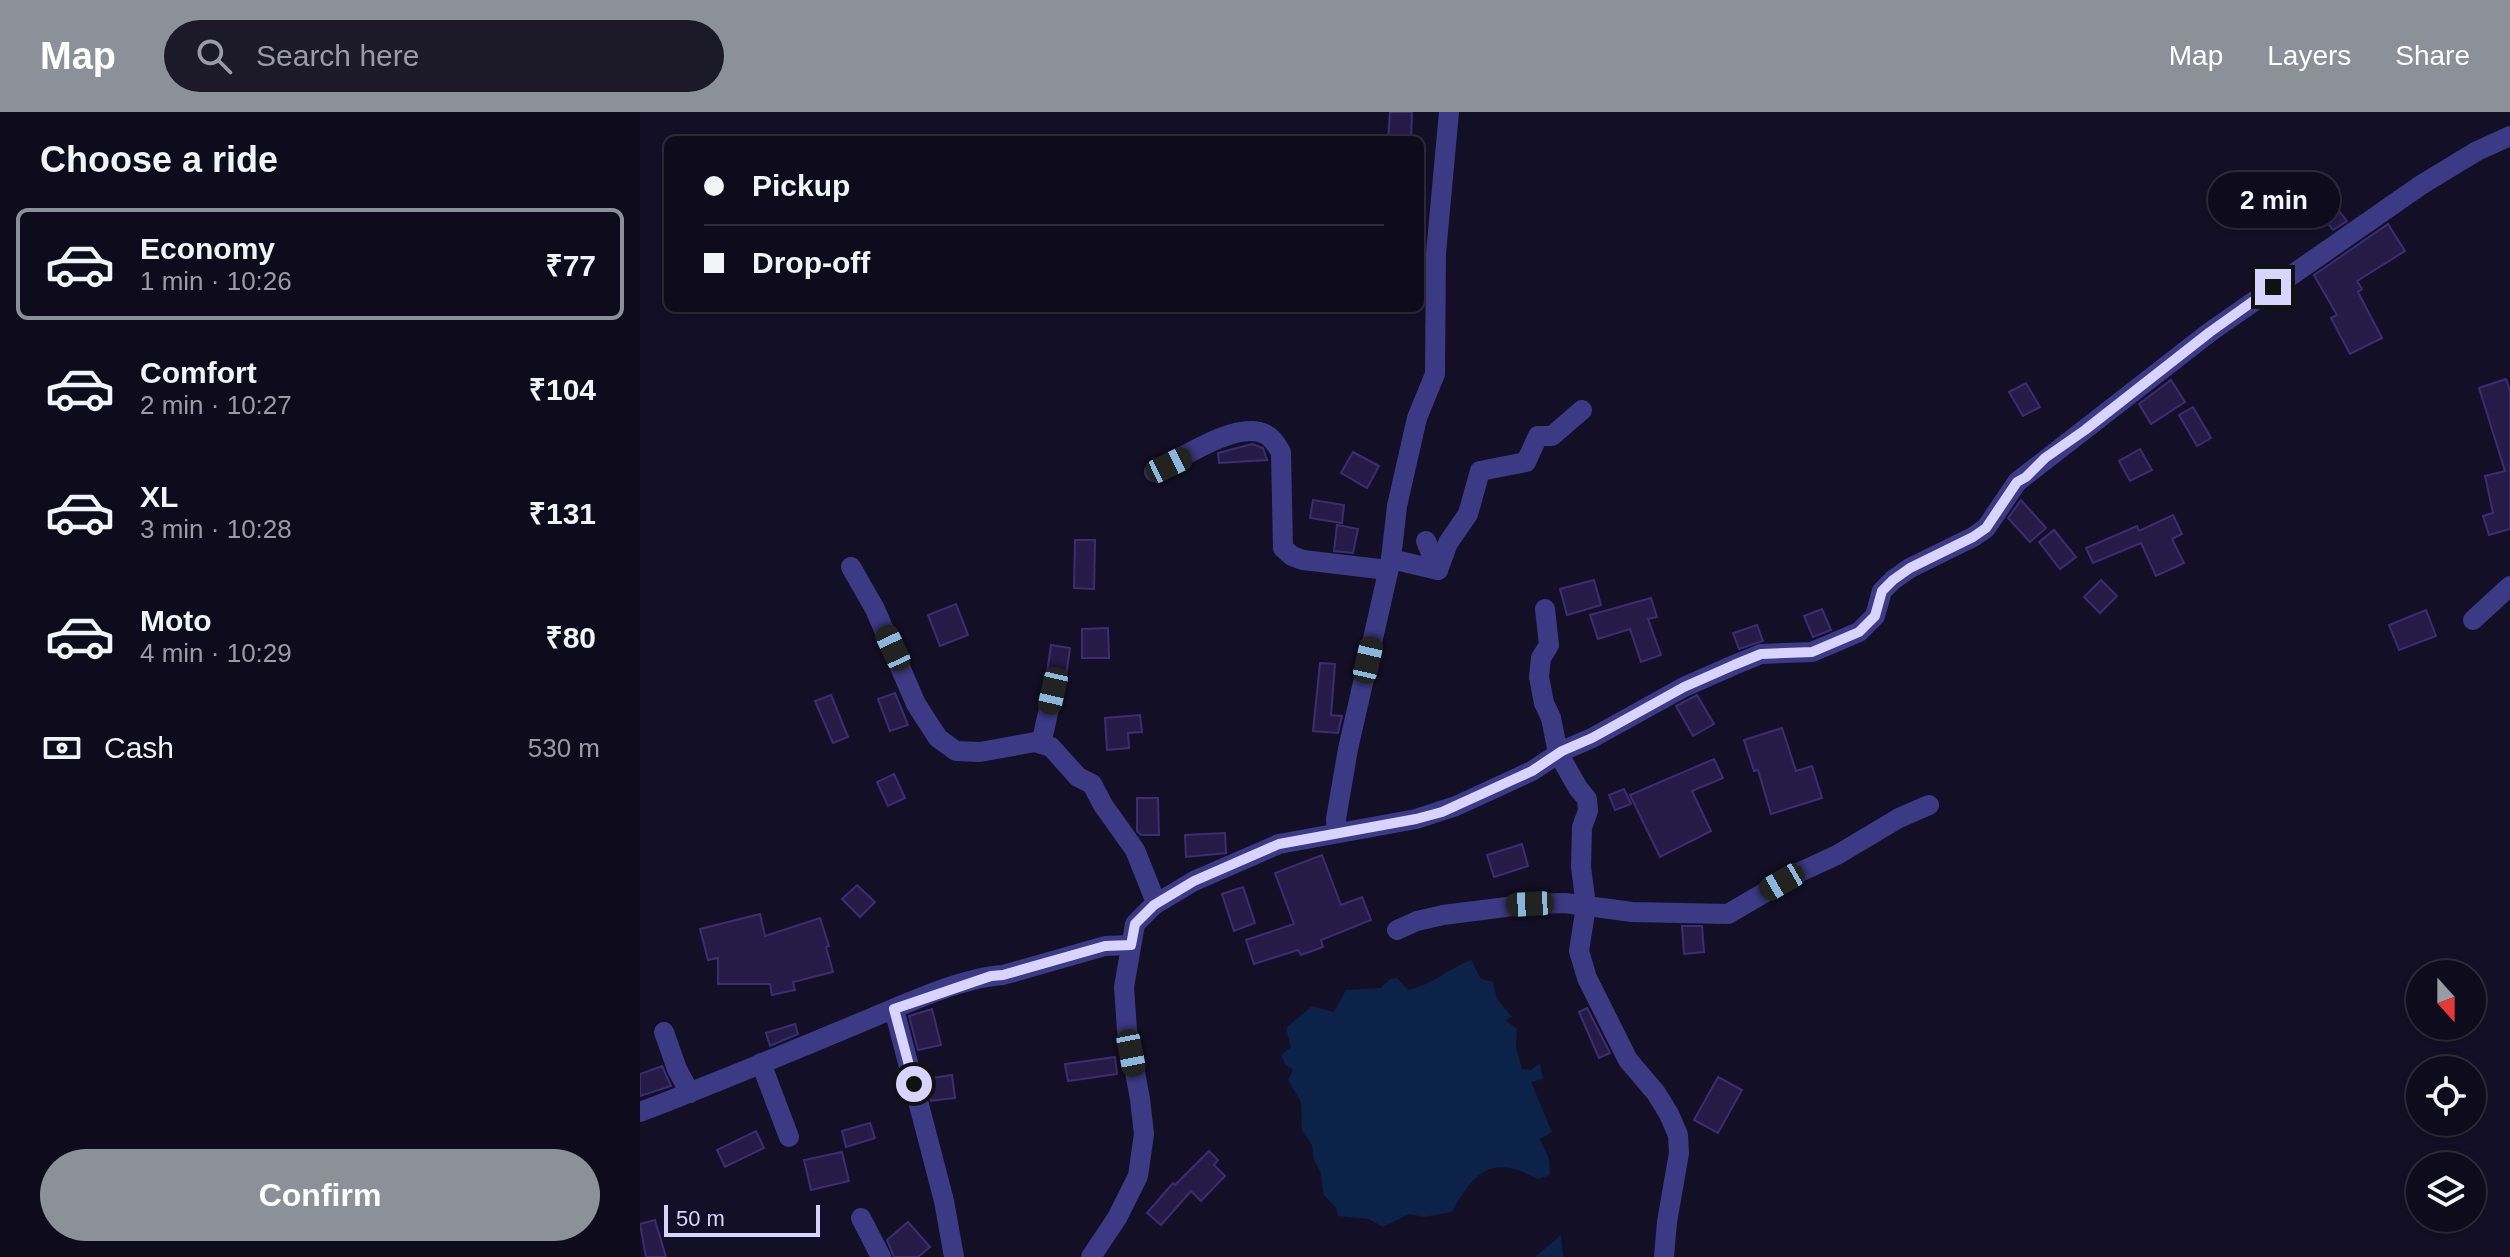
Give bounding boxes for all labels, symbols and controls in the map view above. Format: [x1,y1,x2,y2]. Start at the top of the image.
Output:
search box [164,20,724,92]
icon: search [192,34,236,78]
text: Map [40,35,116,77]
text: Search here [256,39,419,72]
text: Map [2169,40,2223,71]
text: Layers [2267,40,2351,71]
text: Share [2395,40,2470,71]
text: Choose a ride [40,139,278,180]
text: Pickup [752,169,850,202]
callout: 2 min [2207,171,2339,227]
text: 2 min [2240,185,2308,215]
icon: car [44,228,116,300]
text: Economy [140,232,275,265]
text: Drop-off [752,246,870,279]
text: ₹77 [545,249,596,282]
text: 1 min · 10:26 [140,266,292,296]
route end [2255,269,2291,305]
icon: car [44,352,116,424]
text: Comfort [140,356,257,389]
text: ₹104 [529,373,596,406]
text: 2 min · 10:27 [140,390,292,420]
car [1142,444,1196,486]
icon: car [44,476,116,548]
text: XL [140,480,178,513]
text: ₹131 [529,497,596,530]
text: 3 min · 10:28 [140,514,292,544]
icon: car [44,600,116,672]
text: Moto [140,604,212,637]
text: ₹80 [545,621,596,654]
car [872,621,914,675]
car [1351,634,1385,686]
text: 4 min · 10:29 [140,638,292,668]
car [1036,665,1070,717]
icon: cash [40,726,84,770]
text: Cash [104,731,174,764]
text: 530 m [528,733,600,763]
car [1755,860,1809,904]
car [1505,891,1555,917]
north arrow [2406,960,2486,1040]
map controls [2406,960,2486,1232]
car [1115,1027,1147,1079]
button: locate [2406,1056,2486,1136]
route start [896,1066,932,1102]
button: Confirm [40,1149,600,1241]
button: layers [2406,1152,2486,1232]
scale bar [664,1201,820,1237]
text: 50 m [676,1206,725,1231]

